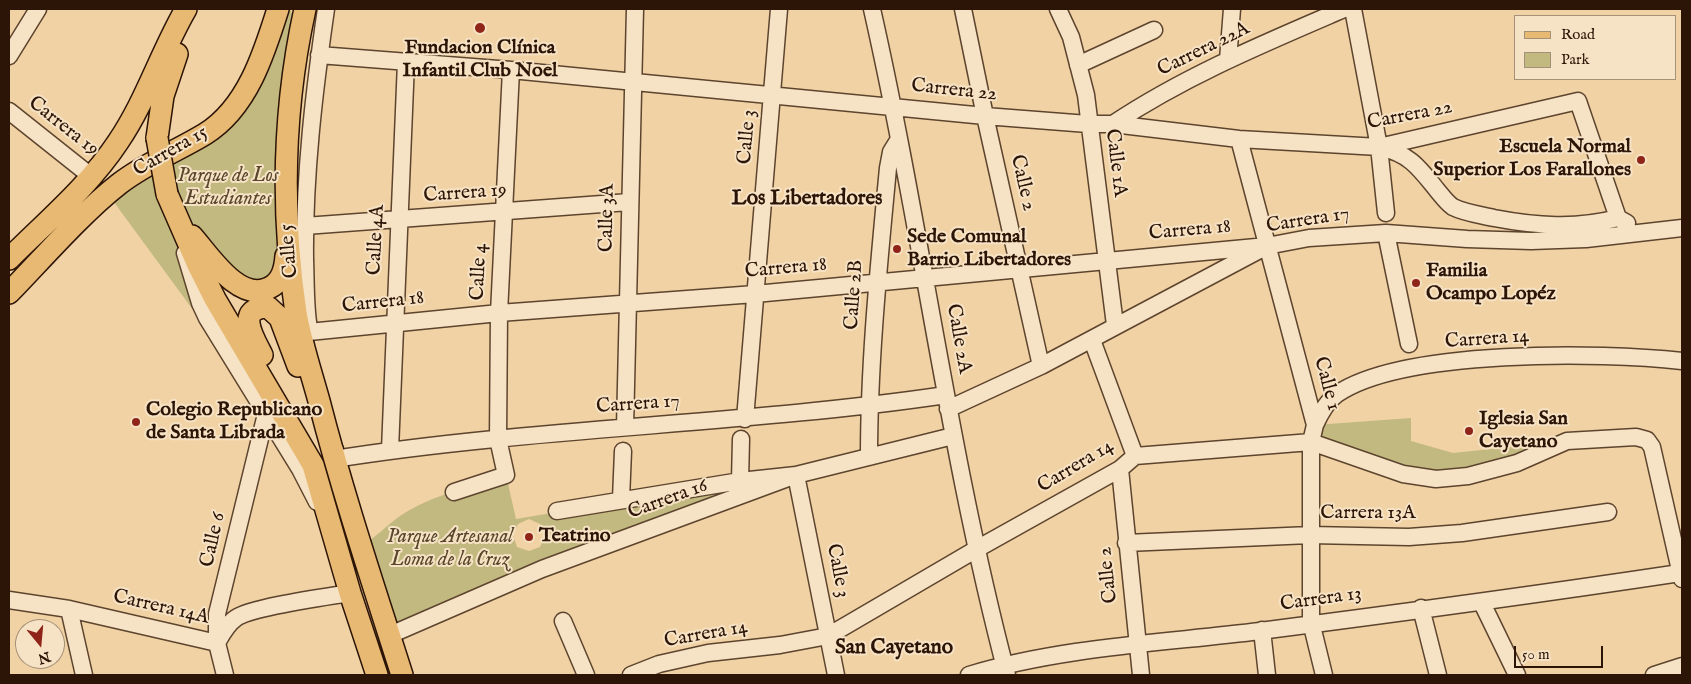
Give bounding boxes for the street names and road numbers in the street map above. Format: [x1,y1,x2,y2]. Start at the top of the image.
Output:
street label: Carrera 22A [1154,17,1254,83]
street label: Carrera 22 [910,75,998,107]
street label: Carrera 19 [23,92,103,162]
street label: Carrera 22 [1366,96,1454,136]
street label: Calle 3 [734,109,762,165]
street label: Carrera 15 [130,121,212,183]
street label: Calle 1A [1099,128,1131,198]
street label: Calle 2 [1004,153,1040,213]
street label: Carrera 19 [423,179,507,209]
street label: Calle 3A [595,184,621,252]
street label: Carrera 17 [1265,203,1351,239]
street label: Calle 4A [363,204,391,276]
street label: Carrera 18 [1148,215,1232,247]
street label: Calle 5 [276,223,304,279]
street label: Calle 4 [467,243,493,301]
street label: Carrera 18 [744,253,828,285]
street label: Calle 2B [841,259,869,331]
street label: Carrera 18 [341,287,425,319]
street label: Calle 2A [940,302,976,376]
street label: Carrera 14 [1444,325,1530,355]
street label: Calle 1 [1307,354,1345,414]
street label: Carrera 17 [595,390,681,420]
street label: Carrera 14 [1034,435,1118,499]
street label: Carrera 16 [625,475,711,525]
street label: Carrera 13A [1320,502,1416,526]
street label: Calle 6 [196,510,232,570]
street label: Calle 3 [820,542,854,600]
street label: Calle 2 [1094,546,1124,604]
street label: Carrera 13 [1279,582,1363,618]
street label: Carrera 14A [111,585,211,631]
street label: Carrera 14 [662,616,750,654]

